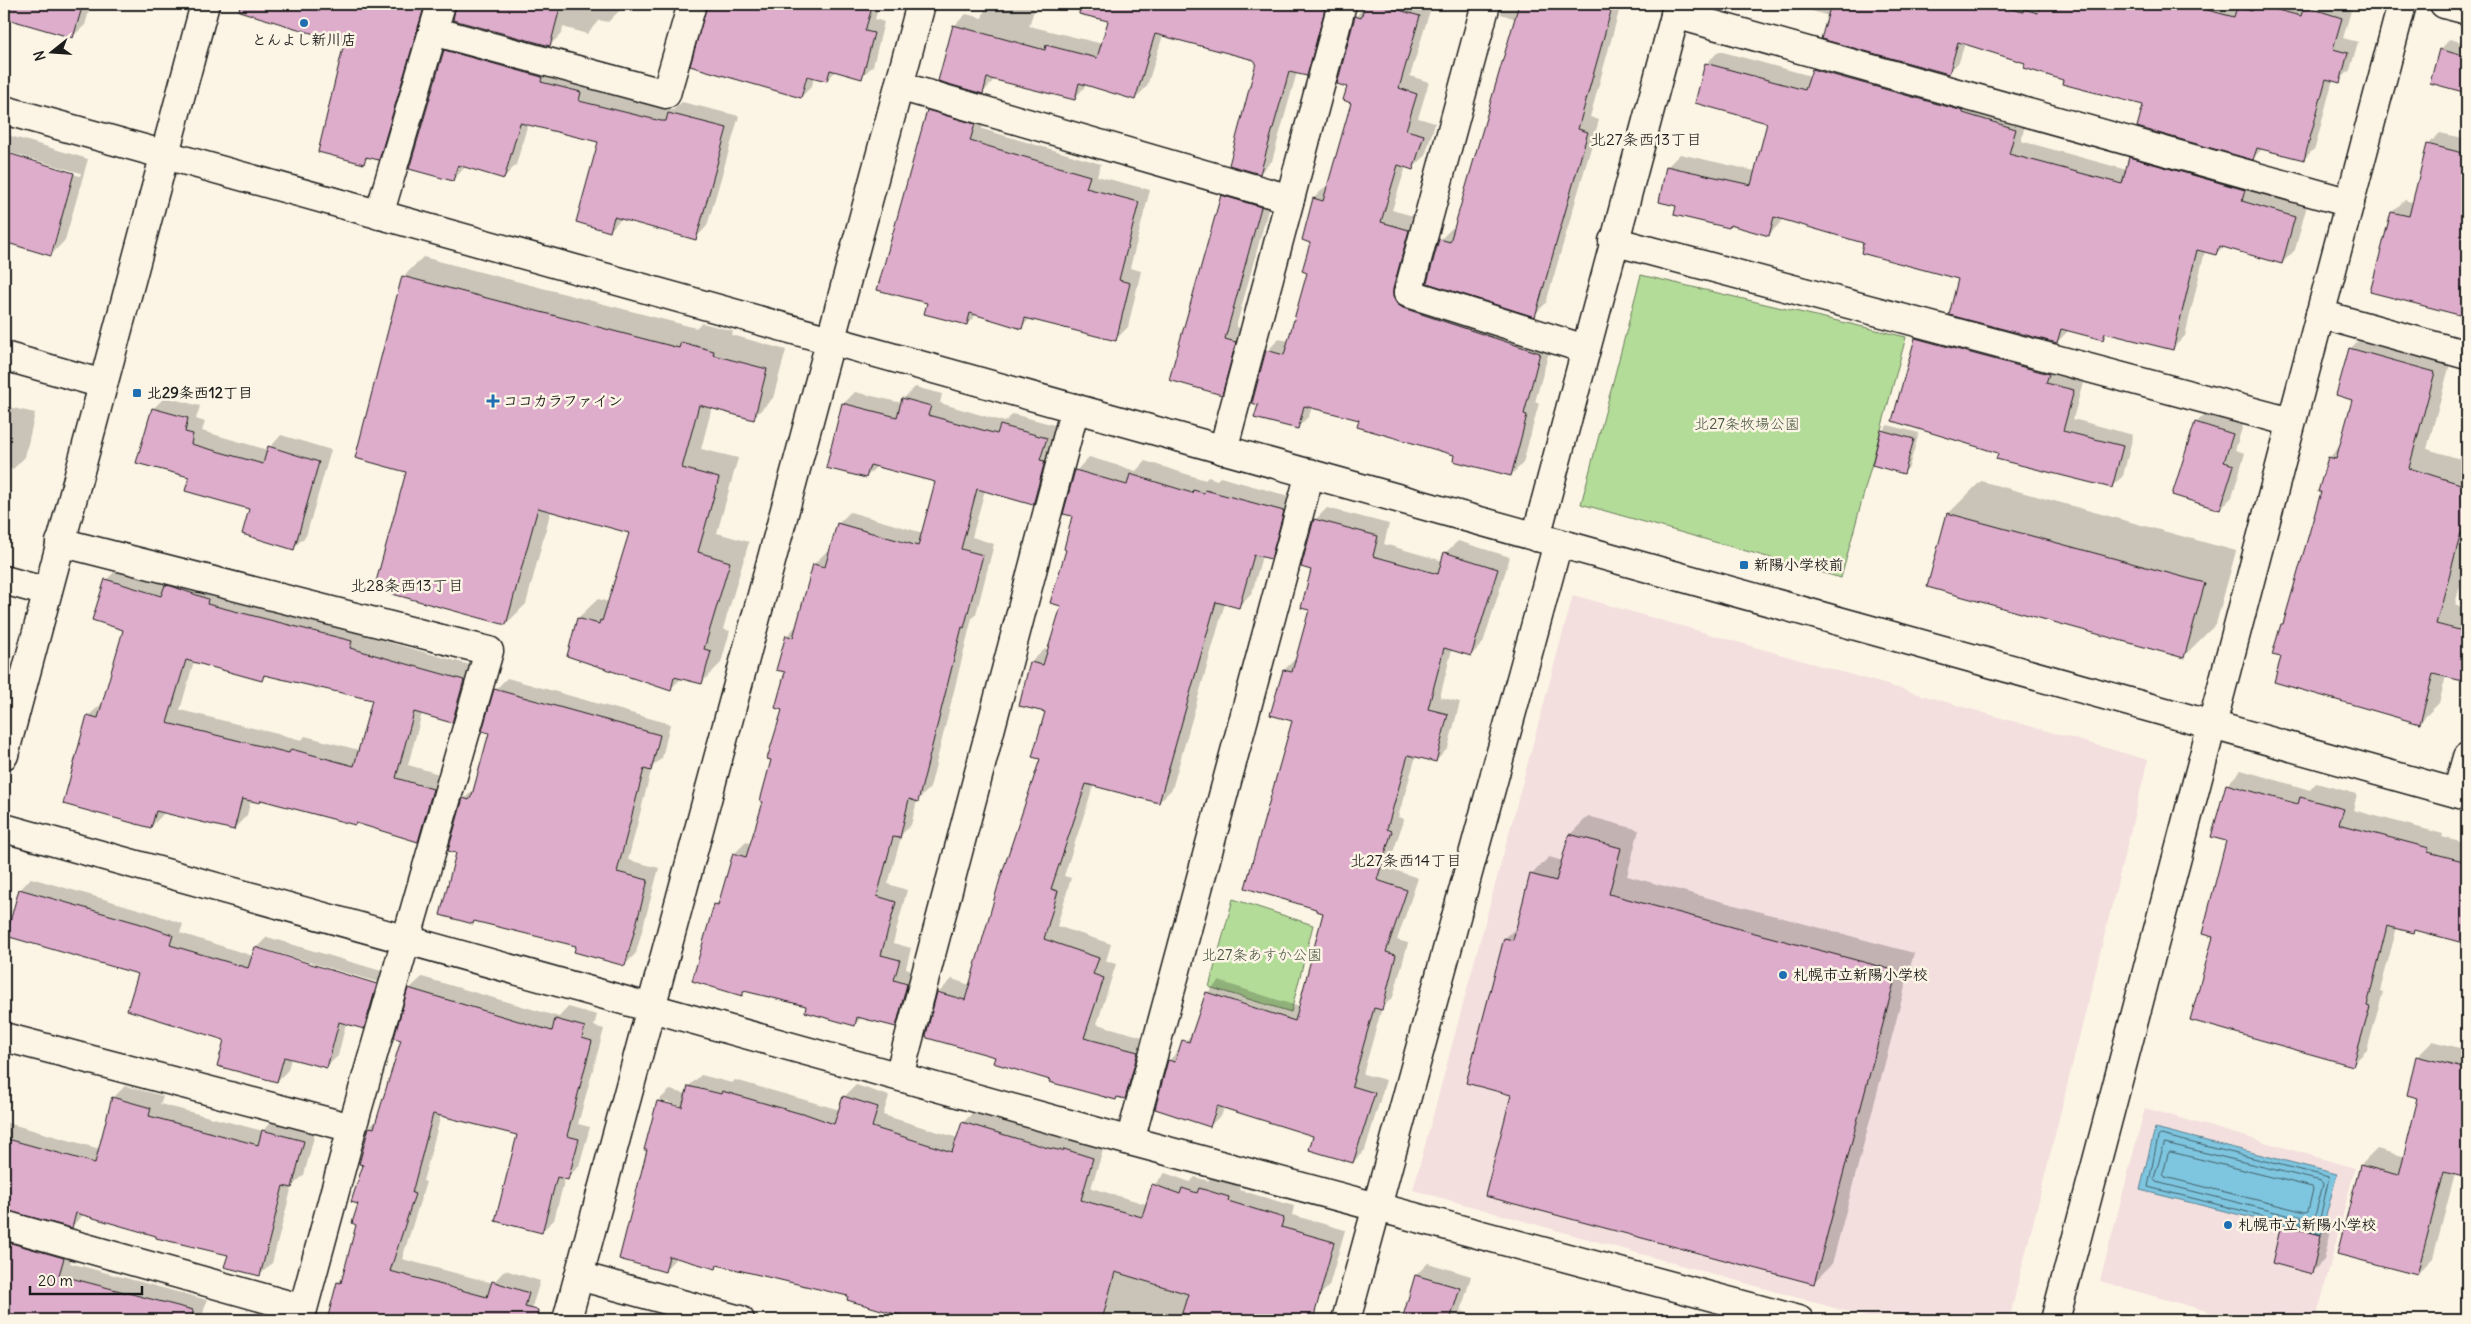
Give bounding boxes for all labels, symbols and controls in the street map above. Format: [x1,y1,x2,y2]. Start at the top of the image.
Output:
marker: とんよし新川店 [298,17,310,29]
north arrow [28,28,78,78]
place label: とんよし新川店 [251,30,357,49]
text: N [30,49,50,63]
district label: 北27条西13丁目 [1590,129,1702,149]
place label: 北29条西12丁目 [147,383,253,402]
marker: 北29条西12丁目 [131,387,143,399]
place label: ココカラファイン [503,391,623,410]
marker: ココカラファイン [487,395,499,407]
park label: 北27条牧場公園 [1694,414,1800,433]
place label: 新陽小学校前 [1754,555,1844,574]
marker: 新陽小学校前 [1738,559,1750,571]
district label: 北28条西13丁目 [350,575,464,595]
district label: 北27条西14丁目 [1350,850,1462,870]
park label: 北27条あすか公園 [1202,945,1322,964]
place label: 札幌市立新陽小学校 [1793,965,1928,984]
marker: 札幌市立新陽小学校 [1777,969,1789,981]
place label: 札幌市立 新陽小学校 [2238,1215,2377,1234]
marker: 札幌市立 新陽小学校 [2222,1219,2234,1231]
scale bar [30,1264,142,1296]
text: 20 m [38,1271,73,1290]

